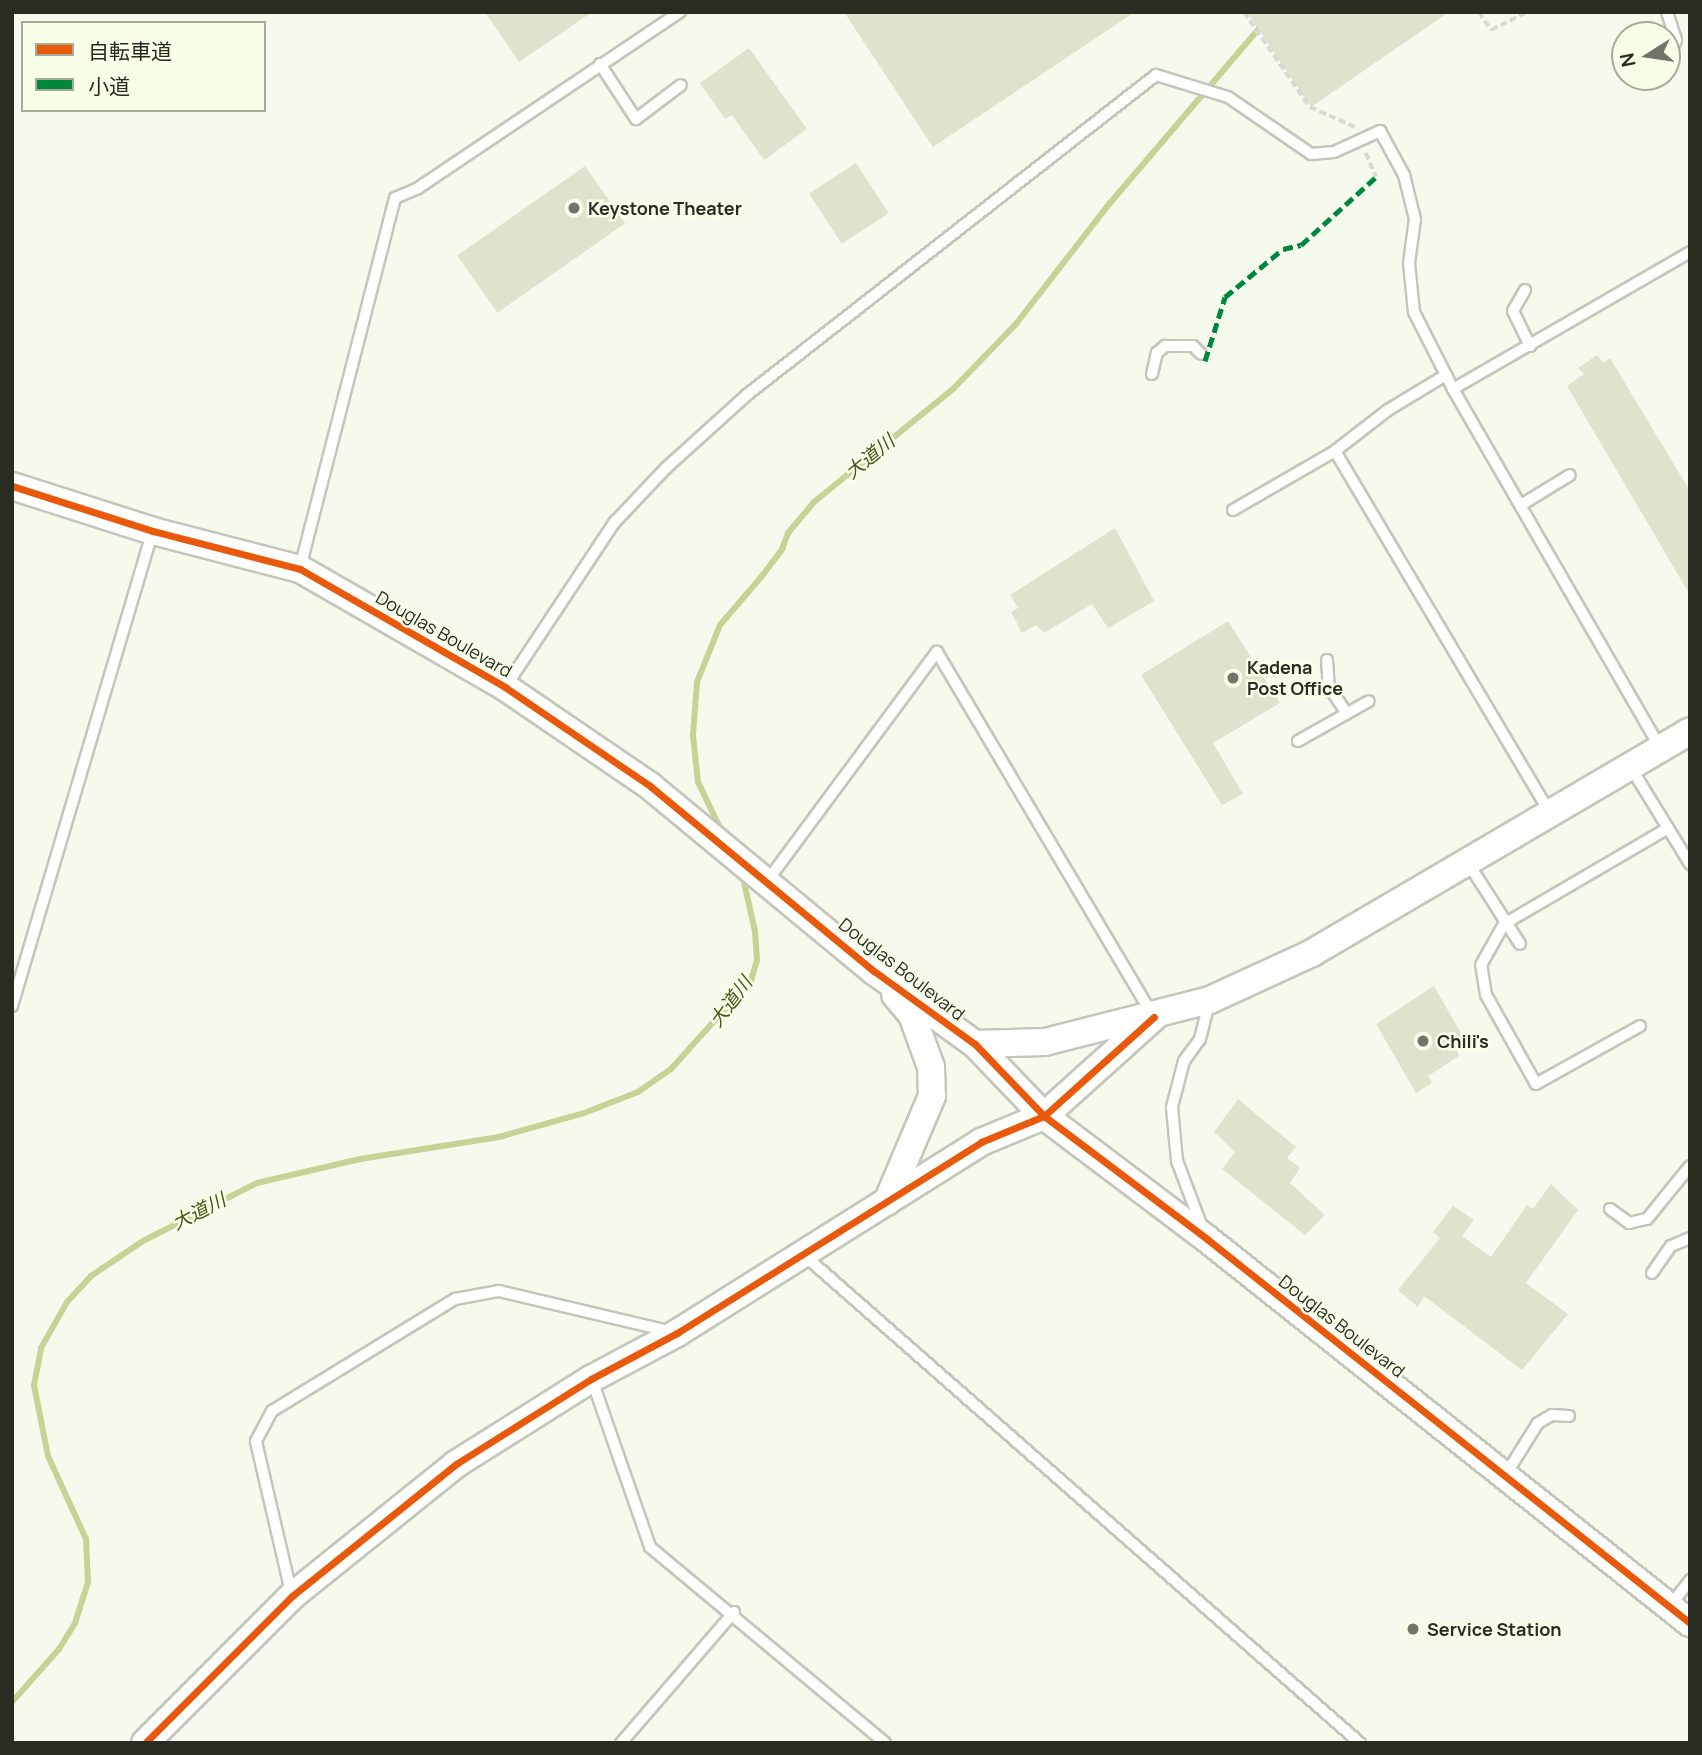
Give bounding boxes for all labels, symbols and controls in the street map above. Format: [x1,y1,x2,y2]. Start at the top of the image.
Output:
legend [21,21,266,112]
north arrow [1611,21,1681,91]
text: 自転車道 [88,37,172,65]
text: N [1613,51,1642,69]
text: 小道 [88,72,130,100]
place label: Keystone Theater [588,197,742,219]
marker: Keystone Theater [566,200,582,216]
water label: 大道川 [841,430,899,484]
street label: Douglas Boulevard [372,586,516,682]
place label: Kadena Post Office [1247,657,1343,700]
marker: Kadena Post Office [1225,670,1241,686]
street label: Douglas Boulevard [835,913,969,1025]
water label: 大道川 [705,972,757,1032]
place label: Chili's [1437,1030,1489,1052]
marker: Chili's [1415,1033,1431,1049]
water label: 大道川 [168,1189,230,1235]
street label: Douglas Boulevard [1275,1270,1409,1382]
place label: Service Station [1427,1618,1562,1640]
marker: Service Station [1405,1621,1421,1637]

